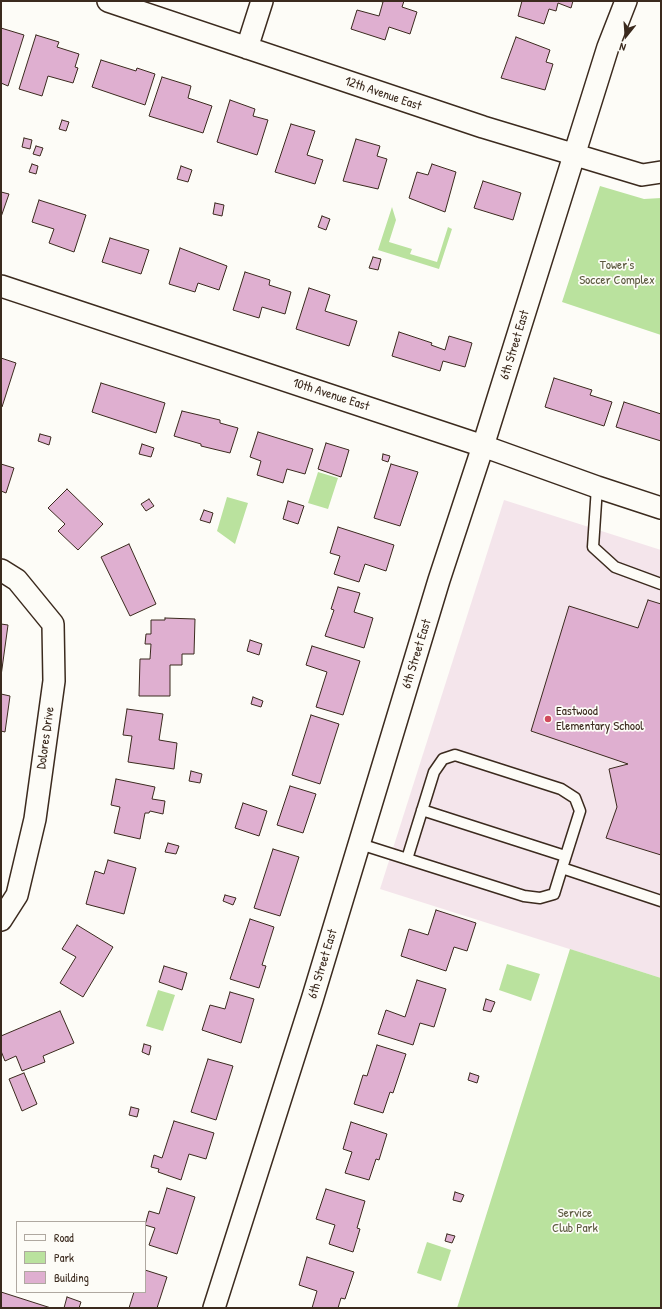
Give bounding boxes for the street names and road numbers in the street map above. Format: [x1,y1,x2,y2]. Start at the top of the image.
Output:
street label: 12th Avenue East [343,74,423,114]
street label: 6th Street East [497,308,533,382]
street label: 10th Avenue East [291,375,371,415]
street label: 6th Street East [399,617,435,691]
street label: Dolores Drive [34,706,58,770]
street label: 6th Street East [305,927,341,1001]

